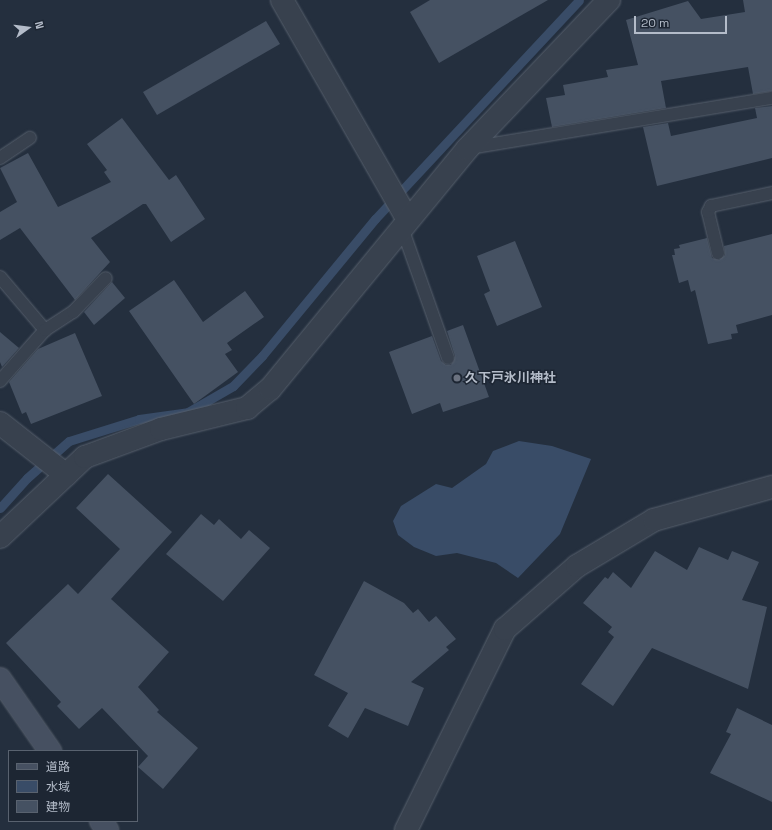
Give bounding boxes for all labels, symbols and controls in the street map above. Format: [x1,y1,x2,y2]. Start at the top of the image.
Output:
north arrow [8,8,48,48]
scale bar [636,8,729,34]
text: 20 m [641,15,669,31]
text: N [32,20,47,30]
place label: 久下戸氷川神社 [465,370,556,386]
marker: 久下戸氷川神社 [452,373,462,383]
legend [8,750,138,822]
text: 道路 [46,759,70,775]
text: 水域 [46,779,70,795]
text: 建物 [46,799,70,815]

